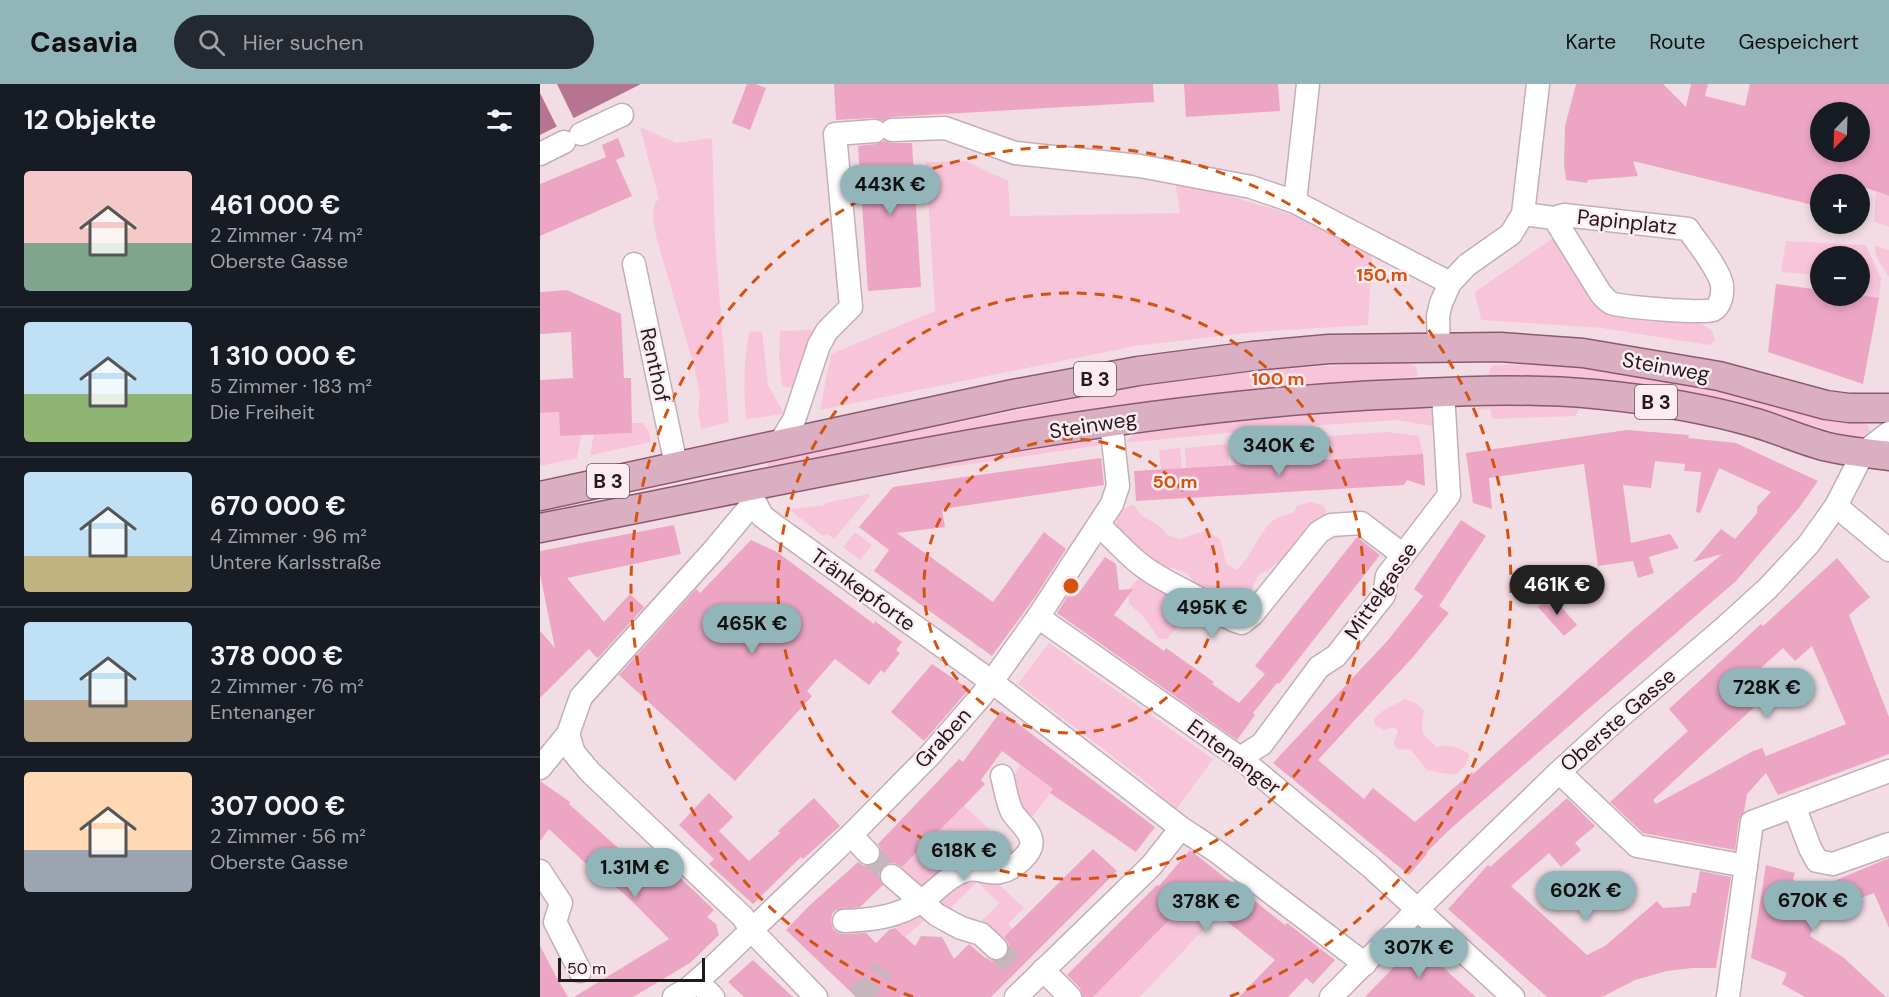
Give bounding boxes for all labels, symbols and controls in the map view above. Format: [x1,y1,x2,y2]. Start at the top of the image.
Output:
search box [174,15,594,69]
text: Casavia [30,24,138,61]
icon: search [195,26,228,59]
text: Hier suchen [243,28,364,57]
text: Karte [1565,28,1616,56]
text: Route [1649,28,1705,56]
text: Gespeichert [1738,28,1859,56]
north arrow [1810,102,1870,162]
map controls [1810,102,1870,306]
text: 12 Objekte [24,103,156,137]
icon: filters [483,104,516,137]
pin: 443K € [841,165,939,216]
text: 443K € [854,171,926,197]
button: + [1810,174,1870,234]
text: 461 000 € [210,188,341,222]
icon: home [72,195,144,267]
street label: Papinplatz [1576,203,1678,241]
text: 2 Zimmer · 74 m² [210,222,363,248]
button: − [1810,246,1870,306]
text: Oberste Gasse [210,248,348,274]
text: 150 m [1356,263,1408,287]
street label: Renthof [633,325,677,405]
text: 1 310 000 € [210,339,357,373]
icon: home [72,346,144,418]
street label: Steinweg [1620,346,1712,389]
road number: B 3 [1074,362,1116,396]
text: 100 m [1251,367,1305,391]
text: 5 Zimmer · 183 m² [210,373,372,399]
road number: B 3 [1635,385,1677,419]
text: Die Freiheit [210,399,315,425]
street label: Steinweg [1047,404,1139,446]
pin: 340K € [1230,426,1328,477]
text: 340K € [1243,432,1315,458]
road number: B 3 [587,464,629,498]
text: 50 m [1152,470,1198,494]
text: 670 000 € [210,489,346,523]
icon: home [72,496,144,568]
text: 4 Zimmer · 96 m² [210,523,367,549]
street label: Mittelgasse [1338,537,1424,645]
street label: Tränkepforte [805,542,921,638]
text: Untere Karlsstraße [210,549,381,575]
pin: 461K € [1508,565,1606,616]
text: 461K € [1524,571,1590,597]
centre of rings [1061,576,1081,596]
pin: 495K € [1163,588,1261,639]
text: 495K € [1176,594,1248,620]
pin: 465K € [703,604,801,655]
text: 465K € [716,610,788,636]
text: 378 000 € [210,639,343,673]
icon: home [72,646,144,718]
street label: Oberste Gasse [1554,662,1682,778]
pin: 728K € [1718,668,1816,719]
text: 2 Zimmer · 76 m² [210,673,364,699]
text: 728K € [1733,674,1801,700]
text: Entenanger [210,699,315,725]
street label: Graben [908,702,978,774]
street label: Entenanger [1182,713,1287,802]
text: 307 000 € [210,789,345,823]
icon: home [72,796,144,868]
text: 2 Zimmer · 56 m² [210,823,366,849]
pin: 618K € [915,831,1013,882]
text: 618K € [931,837,997,863]
pin: 1.31M € [580,848,690,899]
text: Oberste Gasse [210,849,348,875]
text: 1.31M € [600,854,670,880]
pin: 602K € [1537,871,1635,922]
text: 602K € [1550,877,1622,903]
pin: 670K € [1764,881,1862,932]
pin: 378K € [1157,882,1255,933]
text: 670K € [1778,887,1848,913]
text: 378K € [1172,888,1240,914]
pin: 307K € [1370,928,1468,979]
text: 307K € [1384,934,1454,960]
scale bar [558,955,705,982]
text: 50 m [567,958,606,979]

